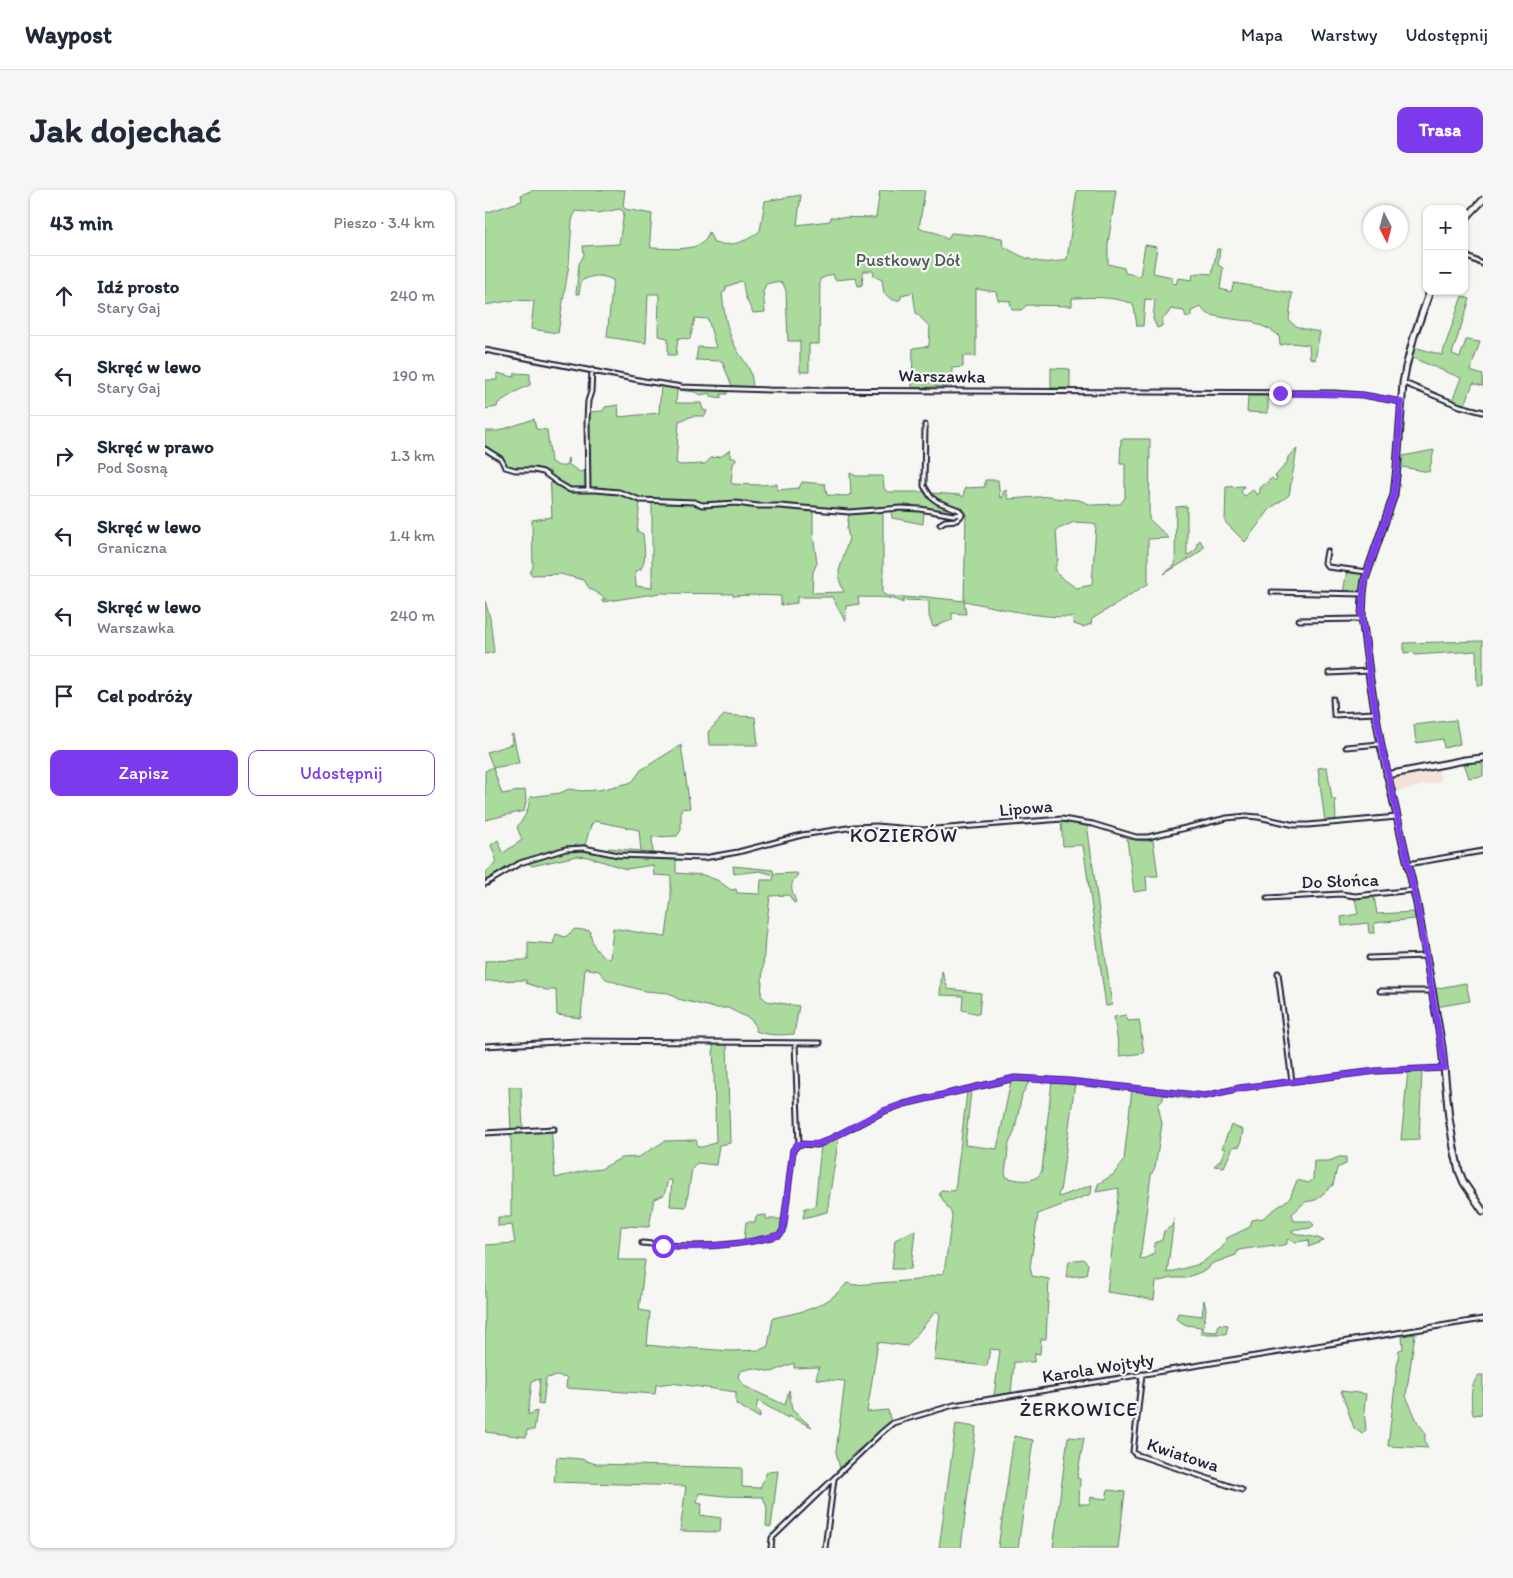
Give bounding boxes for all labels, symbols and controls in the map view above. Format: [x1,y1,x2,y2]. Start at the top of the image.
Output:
text: Waypost [25,20,112,49]
text: Mapa [1241,24,1283,46]
text: Warstwy [1311,24,1378,46]
text: Udostępnij [1406,24,1488,46]
button: Trasa [1397,107,1483,153]
text: Jak dojechać [30,109,222,151]
north arrow [1363,205,1408,250]
map controls [1423,205,1468,295]
button: + [1423,205,1468,250]
text: 43 min [50,210,113,235]
text: Pieszo · 3.4 km [334,213,435,232]
park label: Pustkowy Dół [856,249,960,271]
button: − [1423,250,1468,295]
text: Idź prosto [97,275,180,298]
icon: ahead [50,282,78,310]
text: 240 m [390,286,435,305]
text: Stary Gaj [97,298,160,317]
text: Skręć w lewo [97,355,201,378]
icon: left [50,362,78,390]
street label: Warszawka [898,364,986,388]
text: 190 m [392,366,435,385]
text: Stary Gaj [97,378,160,397]
route end [1269,382,1292,405]
text: Skręć w prawo [97,435,214,458]
icon: right [50,442,78,470]
text: 1.3 km [390,446,435,465]
text: Pod Sosną [97,458,168,477]
text: Skręć w lewo [97,515,201,538]
icon: left [50,522,78,550]
text: 1.4 km [389,526,435,545]
text: Graniczna [97,538,167,557]
text: Skręć w lewo [97,595,201,618]
icon: left [50,602,78,630]
text: 240 m [390,606,435,625]
text: Warszawka [97,618,175,637]
icon: arrive [50,682,78,710]
text: Cel podróży [97,684,192,707]
button: Zapisz [50,750,238,796]
button: Udostępnij [248,750,435,796]
street label: Lipowa [998,795,1054,821]
district label: KOZIERÓW [850,823,958,847]
street label: Do Słońca [1301,869,1380,893]
route start [652,1235,675,1258]
street label: Karola Wojtyły [1040,1348,1156,1388]
district label: ŻERKOWICE [1020,1397,1138,1421]
street label: Kwiatowa [1144,1433,1222,1477]

